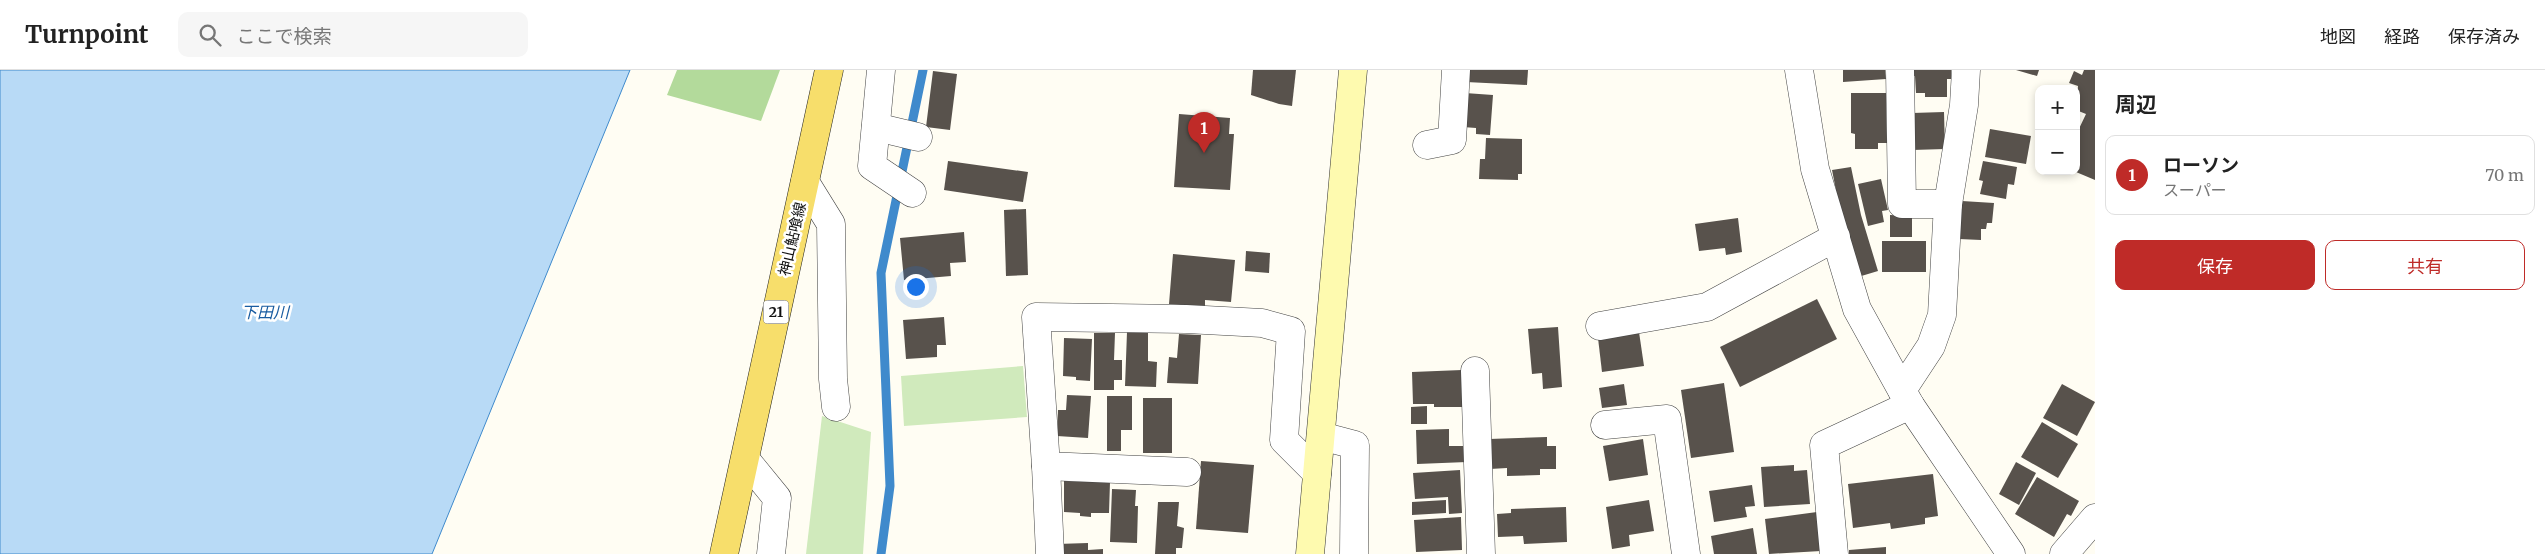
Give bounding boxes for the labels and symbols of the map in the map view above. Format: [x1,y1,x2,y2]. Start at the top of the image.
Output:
pin: 1 [1188,112,1220,153]
street label: 神山鮎喰線 [774,200,810,278]
your location [903,274,929,300]
road number: 21 [764,300,788,323]
water label: 下田川 [241,302,291,322]

